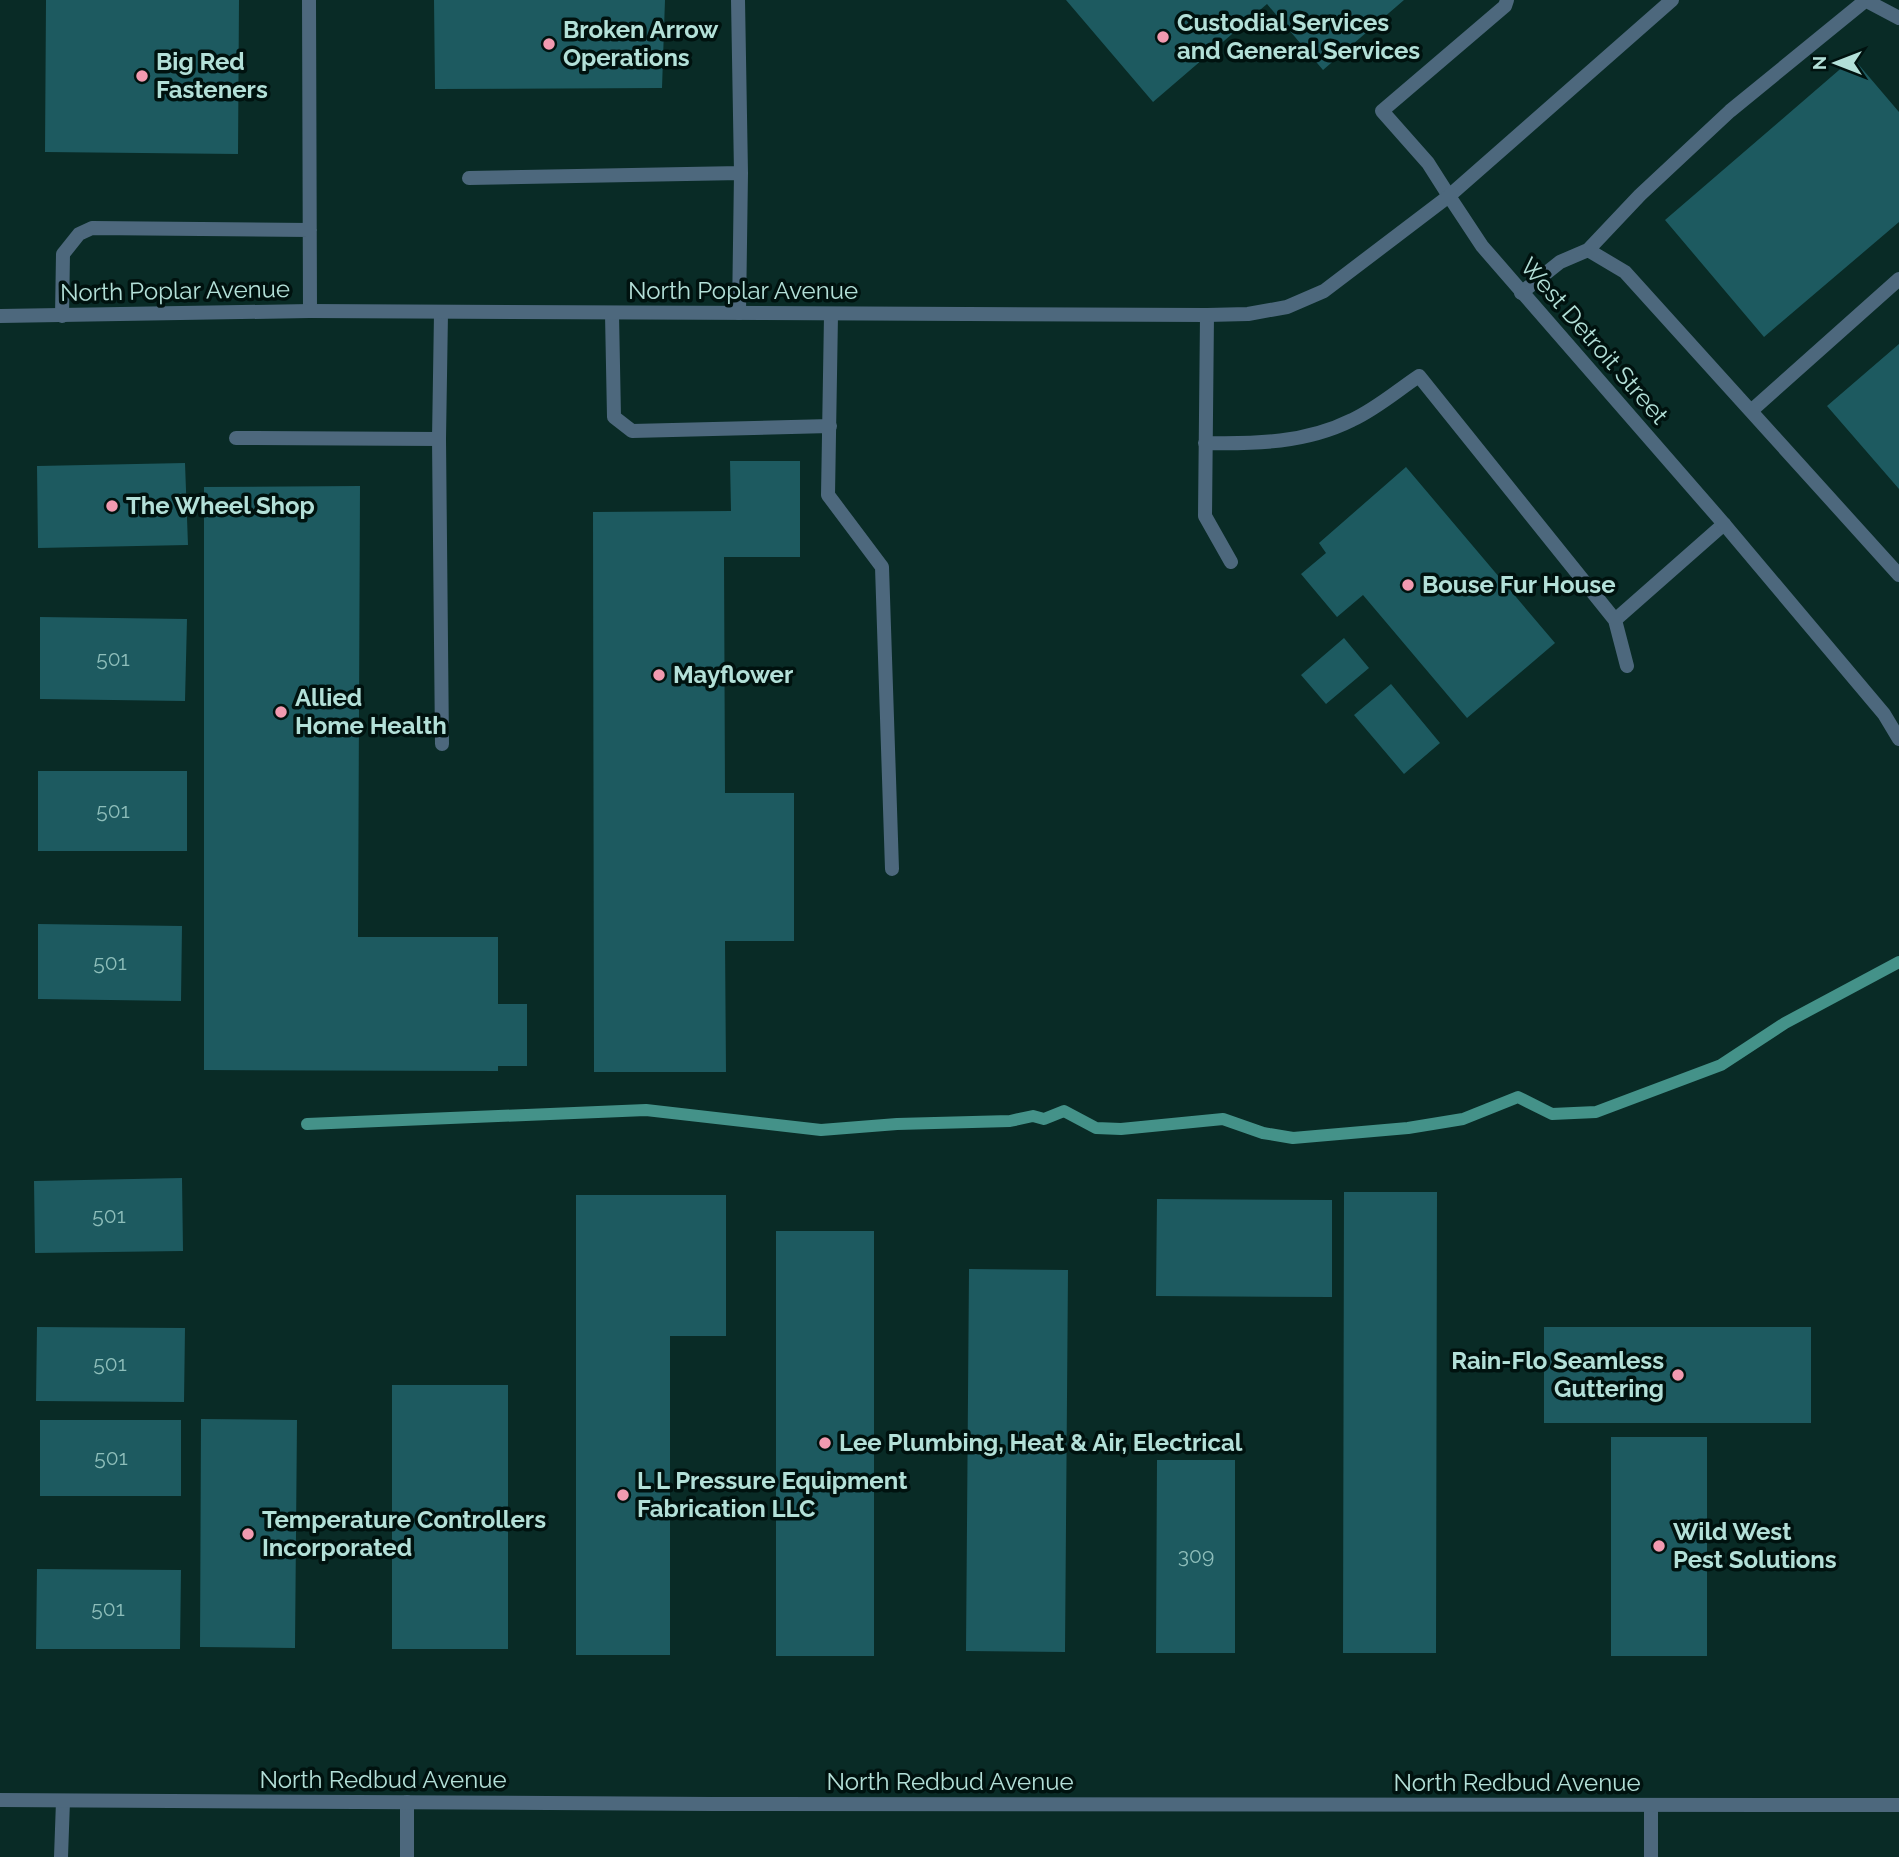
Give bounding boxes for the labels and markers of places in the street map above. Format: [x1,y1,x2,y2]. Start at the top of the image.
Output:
place label: Custodial Services and General Services [1177,8,1420,65]
place label: Broken Arrow Operations [563,15,719,72]
marker: Custodial Services and General Services [1155,29,1171,45]
marker: Broken Arrow Operations [541,36,557,52]
place label: Big Red Fasteners [156,47,268,104]
marker: Big Red Fasteners [134,68,150,84]
place label: The Wheel Shop [126,491,315,520]
marker: The Wheel Shop [104,498,120,514]
place label: Bouse Fur House [1422,570,1616,599]
marker: Bouse Fur House [1400,577,1416,593]
place label: Mayflower [673,660,793,689]
marker: Mayflower [651,667,667,683]
place label: Allied Home Health [295,683,447,740]
marker: Allied Home Health [273,704,289,720]
place label: Rain-Flo Seamless Guttering [1451,1346,1664,1403]
marker: Rain-Flo Seamless Guttering [1670,1367,1686,1383]
place label: Lee Plumbing, Heat & Air, Electrical [839,1428,1243,1457]
marker: Lee Plumbing, Heat & Air, Electrical [817,1435,833,1451]
place label: L L Pressure Equipment Fabrication LLC [637,1466,907,1523]
marker: L L Pressure Equipment Fabrication LLC [615,1487,631,1503]
place label: Temperature Controllers Incorporated [262,1505,546,1562]
place label: Wild West Pest Solutions [1673,1517,1837,1574]
marker: Temperature Controllers Incorporated [240,1526,256,1542]
marker: Wild West Pest Solutions [1651,1538,1667,1554]

